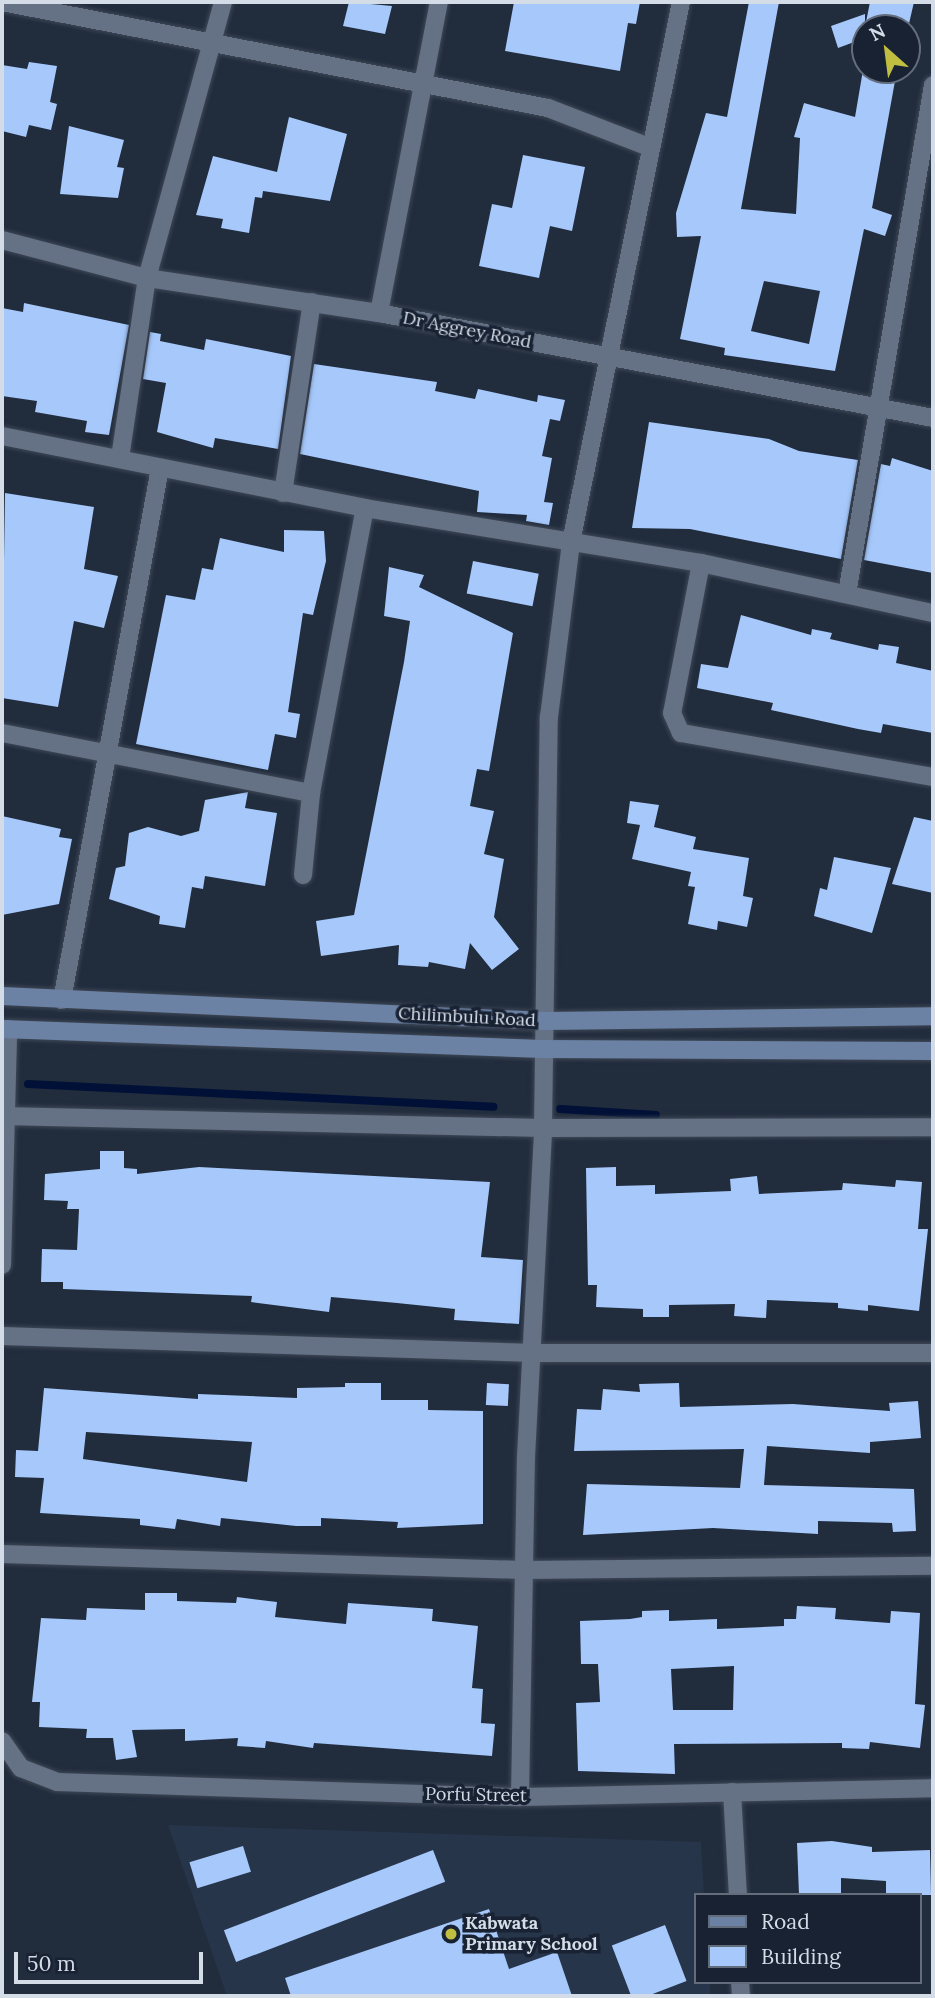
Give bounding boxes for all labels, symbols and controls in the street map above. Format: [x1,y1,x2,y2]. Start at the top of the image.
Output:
north arrow [851,14,921,84]
text: N [865,18,889,46]
street label: Dr Aggrey Road [401,307,533,353]
street label: Chilimbulu Road [398,1003,536,1031]
street label: Porfu Street [425,1783,527,1807]
legend [694,1893,921,1984]
text: Road [761,1908,810,1935]
place label: Kabwata Primary School [465,1913,598,1955]
marker: Kabwata Primary School [443,1926,459,1942]
scale bar [18,1938,206,1982]
text: Building [761,1943,841,1970]
text: 50 m [27,1950,76,1977]

